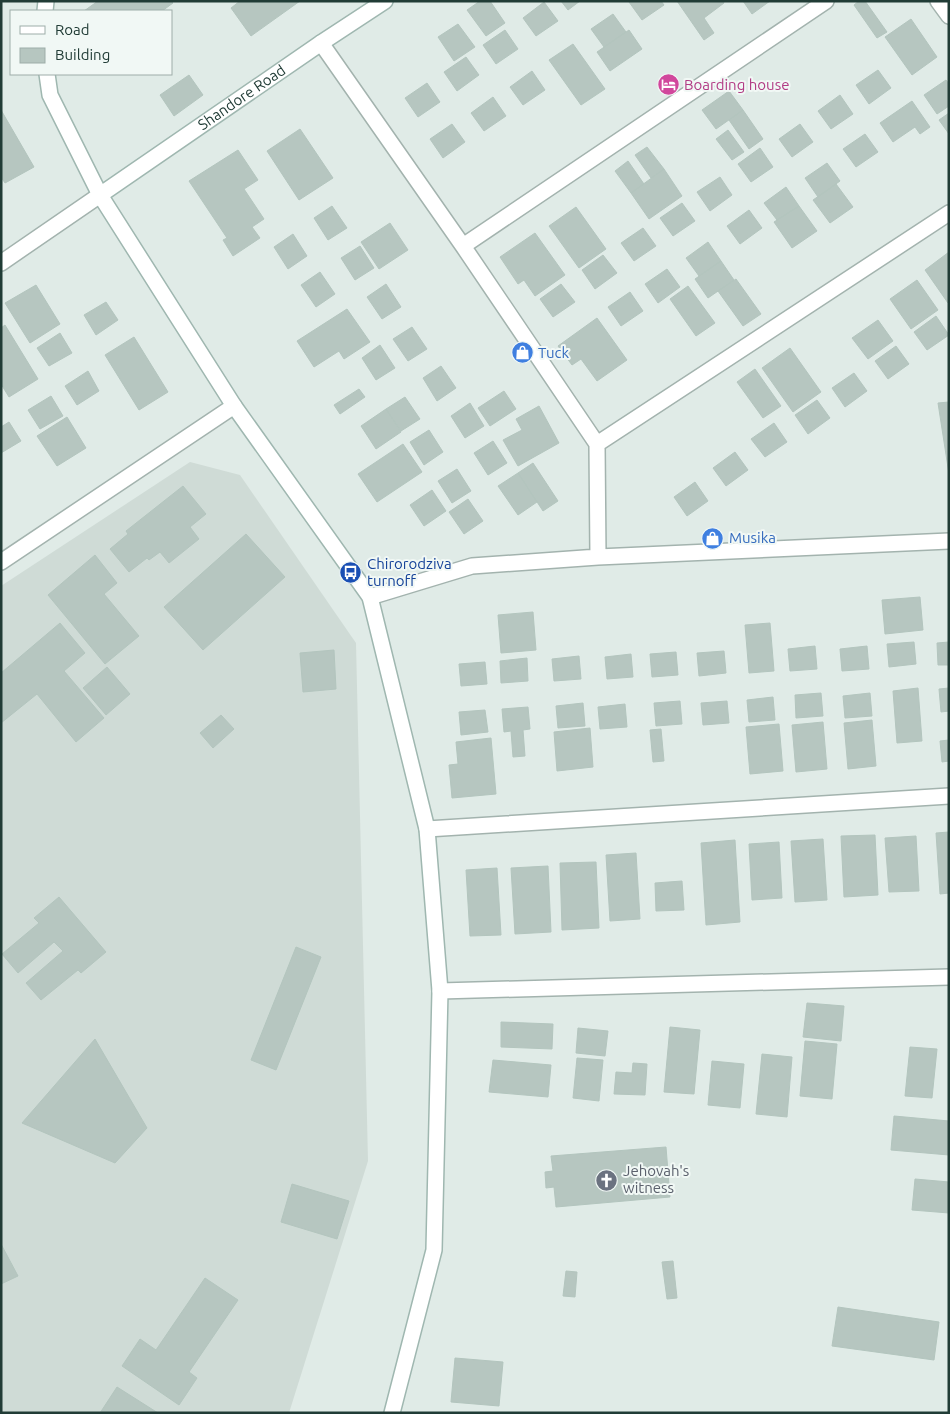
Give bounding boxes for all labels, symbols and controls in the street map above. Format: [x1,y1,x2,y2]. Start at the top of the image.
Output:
legend [10,10,172,75]
text: Road [55,21,90,38]
text: Building [55,46,110,63]
street label: Shandore Road [194,61,288,133]
hotel icon: Boarding house [656,73,680,97]
place label: Boarding house [684,76,789,93]
shop icon: Tuck [510,341,534,365]
place label: Tuck [538,344,569,361]
shop icon: Musika [701,526,725,550]
place label: Musika [729,529,776,546]
place label: Chirorodziva turnoff [367,555,452,589]
bus stop icon: Chirorodziva turnoff [339,561,363,585]
place label: Jehovah's witness [623,1162,689,1196]
church icon: Jehovah's witness [595,1168,619,1192]

